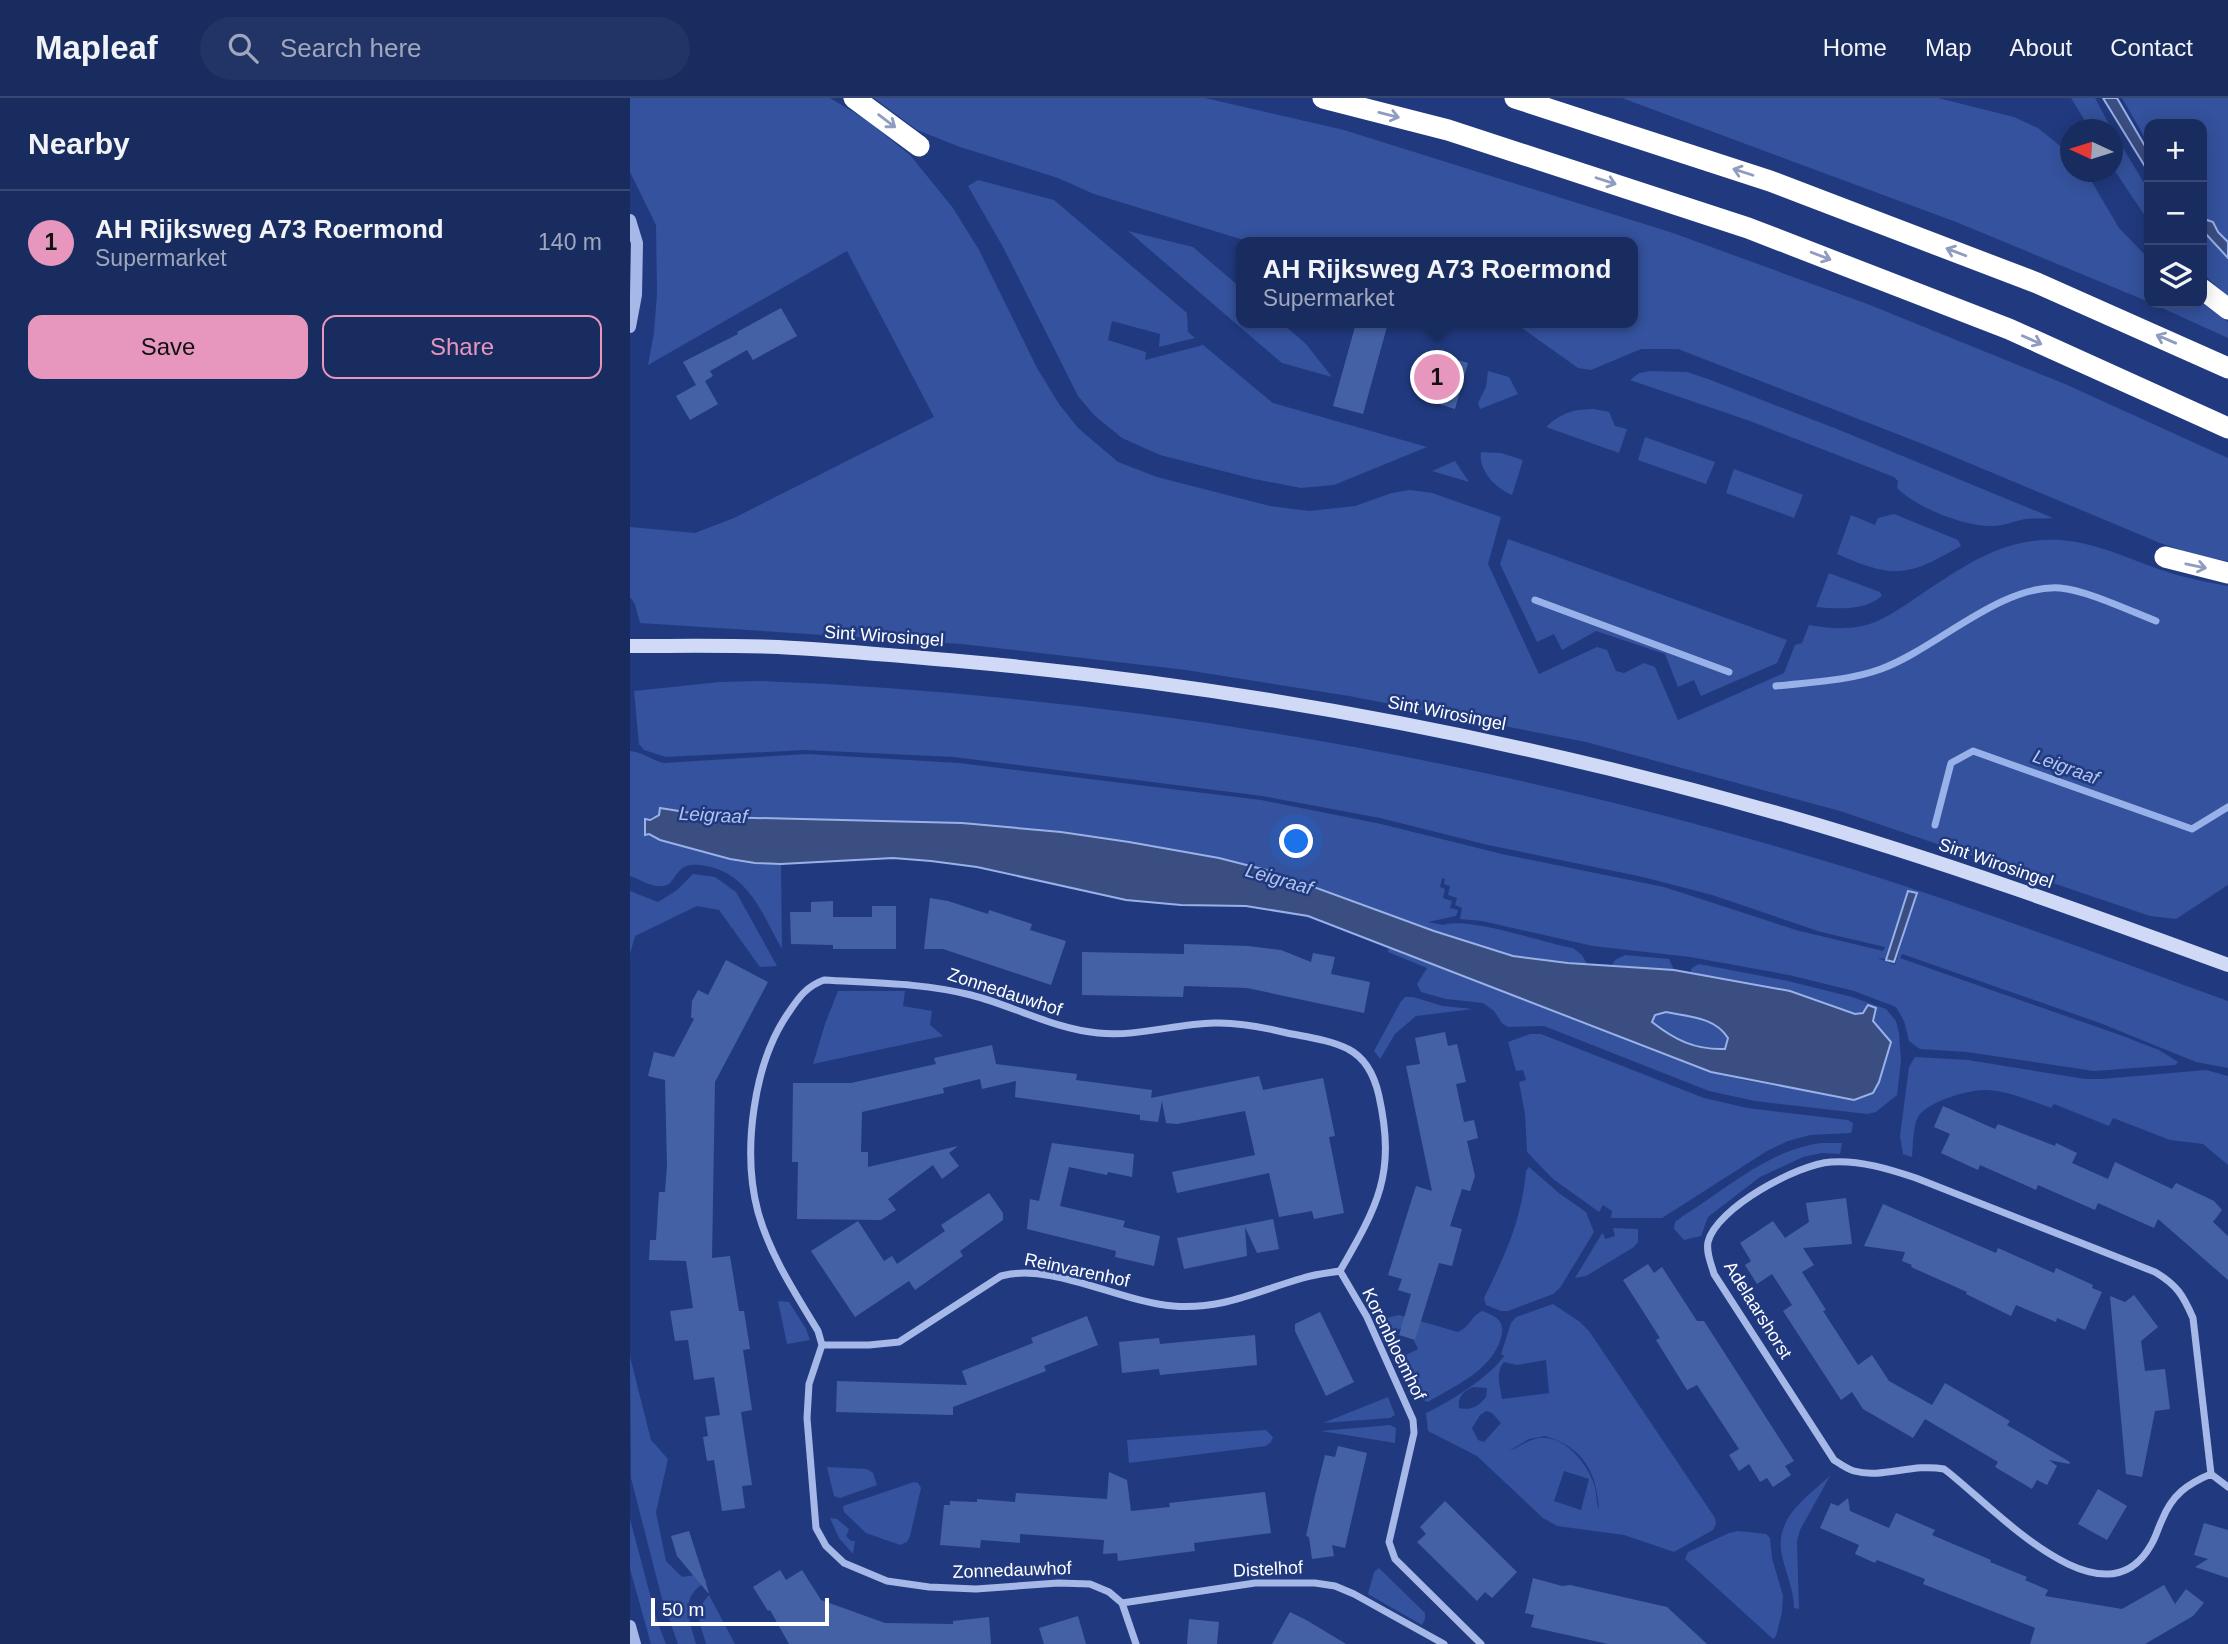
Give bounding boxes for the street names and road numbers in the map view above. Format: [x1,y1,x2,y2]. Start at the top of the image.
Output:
street label: Sint Wirosingel [823,622,945,650]
street label: Sint Wirosingel [1386,692,1508,734]
street label: Sint Wirosingel [1936,834,2056,892]
street label: Zonnedauwhof [945,964,1066,1020]
street label: Reinvarenhof [1023,1249,1132,1291]
street label: Adelaarshorst [1720,1258,1796,1362]
street label: Korenbloemhof [1358,1285,1430,1404]
street label: Distelhof [1233,1557,1304,1581]
street label: Zonnedauwhof [952,1558,1073,1582]

